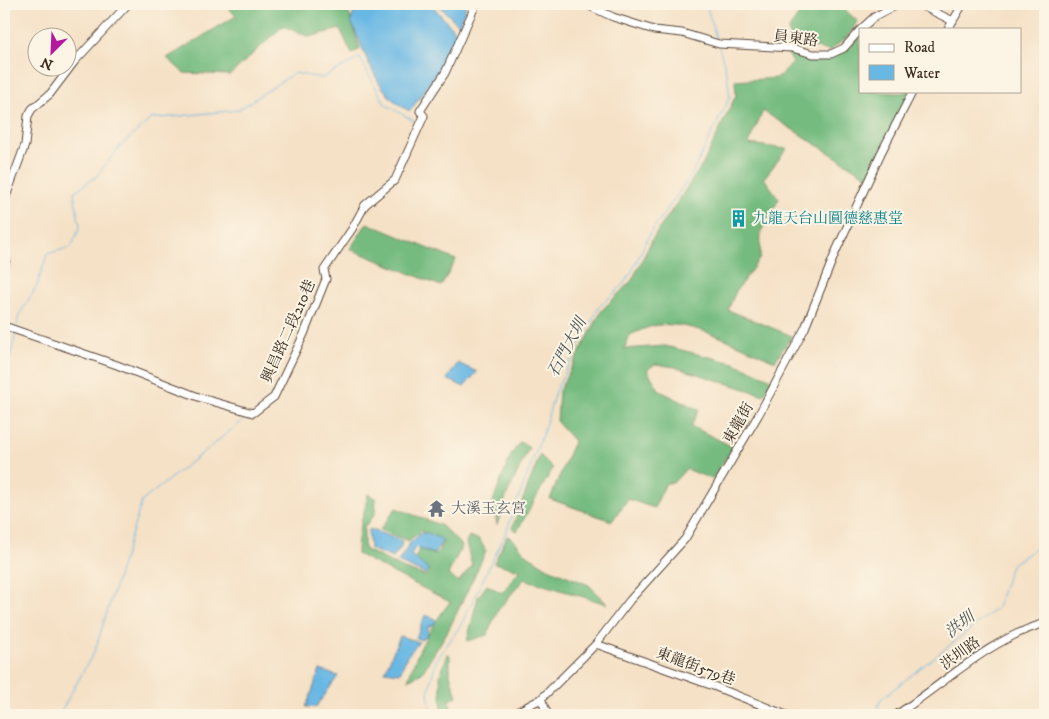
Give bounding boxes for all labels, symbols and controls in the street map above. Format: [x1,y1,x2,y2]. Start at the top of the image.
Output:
street label: 員東路 [772,26,819,51]
north arrow [28,28,78,78]
legend [859,28,1022,92]
text: Road [904,38,936,57]
text: N [38,52,56,74]
text: Water [903,64,940,83]
building icon: 九龍天台山圓德慈惠堂 [729,208,749,228]
place label: 九龍天台山圓德慈惠堂 [753,209,903,228]
street label: 興昌路二段210巷 [257,277,320,386]
water label: 石門大圳 [543,312,592,380]
street label: 東龍街 [719,399,758,447]
temple icon: 大溪玉玄宮 [427,498,447,518]
place label: 大溪玉玄宮 [451,499,526,518]
water label: 洪圳 [941,605,981,643]
street label: 洪圳路 [937,632,984,674]
street label: 東龍街579巷 [654,643,738,690]

